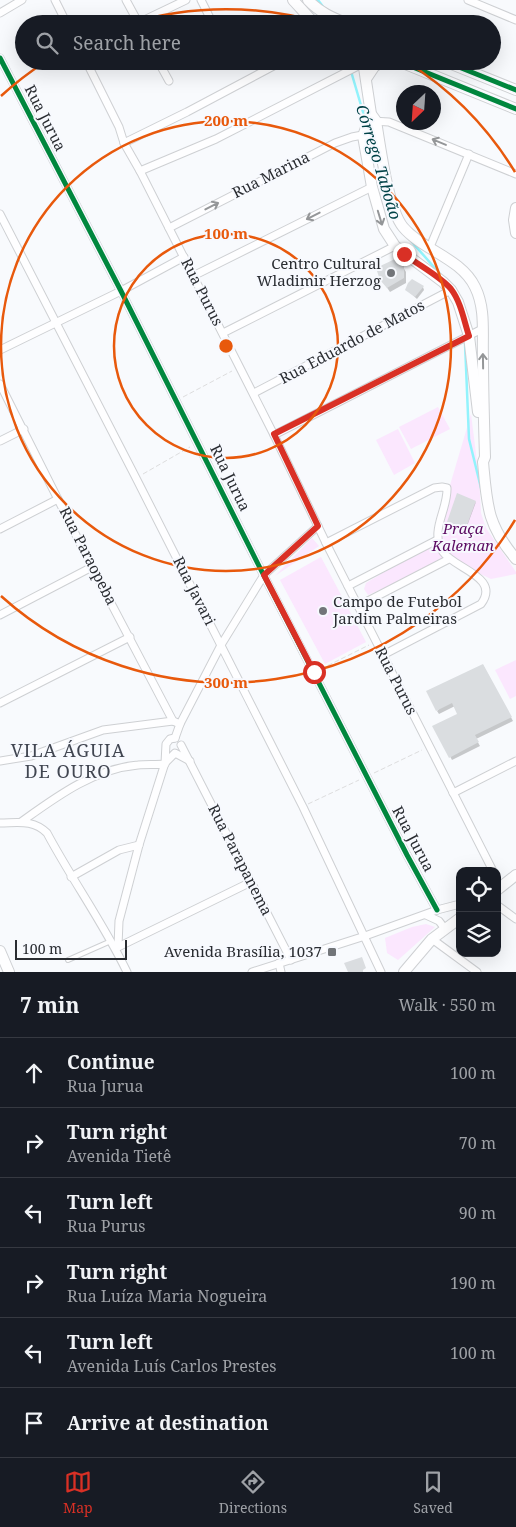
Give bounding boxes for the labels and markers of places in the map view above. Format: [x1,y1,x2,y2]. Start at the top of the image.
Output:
place label: Centro Cultural Wladimir Herzog [257,253,381,290]
marker: Centro Cultural Wladimir Herzog [385,267,397,279]
centre of rings [217,337,235,355]
place label: Campo de Futebol Jardim Palmeiras [332,591,462,628]
marker: Campo de Futebol Jardim Palmeiras [317,605,329,617]
place label: Avenida Brasília, 1037 [164,941,322,961]
marker: Avenida Brasília, 1037 [326,946,338,958]

